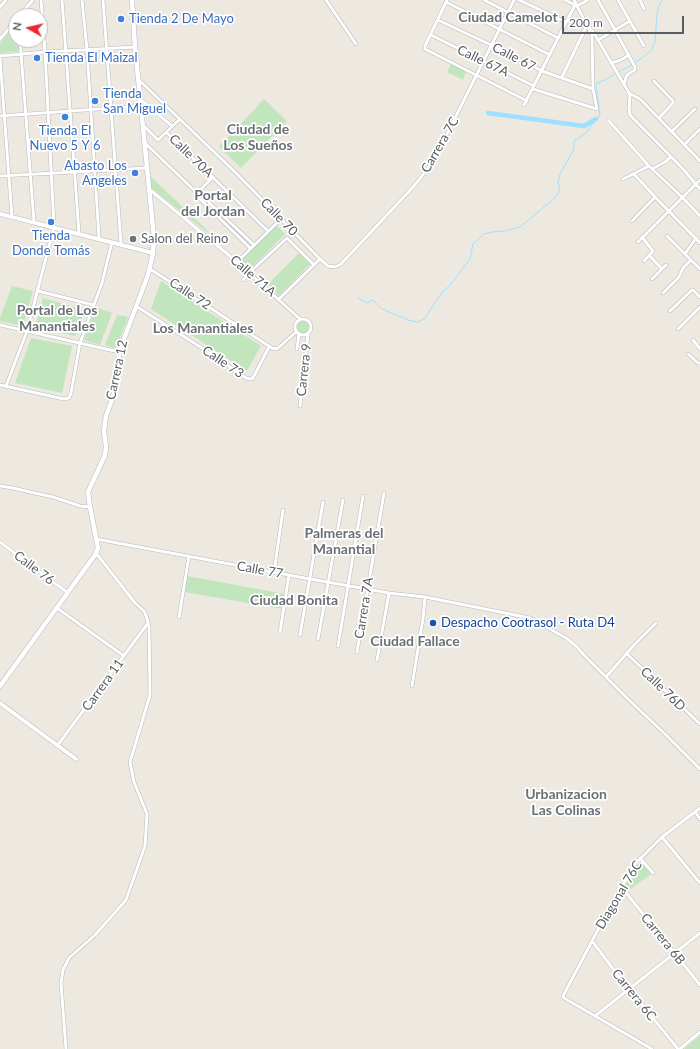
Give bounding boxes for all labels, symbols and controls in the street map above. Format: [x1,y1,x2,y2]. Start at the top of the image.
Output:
north arrow [8,8,48,48]
scale bar [564,8,686,34]
district label: Ciudad Camelot [458,9,558,25]
place label: Tienda 2 De Mayo [129,11,234,27]
marker: Tienda 2 De Mayo [116,14,126,24]
text: 200 m [569,15,603,30]
text: N [10,21,24,32]
street label: Calle 67 [490,39,538,75]
street label: Calle 67A [455,42,511,80]
place label: Tienda El Maizal [45,50,138,66]
marker: Tienda El Maizal [32,53,42,63]
place label: Tienda San Miguel [103,86,166,117]
marker: Tienda San Miguel [90,96,100,106]
marker: Tienda El Nuevo 5 Y 6 [60,112,70,122]
street label: Carrera 7C [418,114,462,176]
district label: Ciudad de Los Sueños [223,121,293,154]
place label: Tienda El Nuevo 5 Y 6 [30,123,100,154]
street label: Calle 70A [166,131,216,181]
place label: Abasto Los Angeles [64,158,127,189]
marker: Abasto Los Angeles [130,168,140,178]
district label: Portal del Jordan [181,187,245,220]
street label: Calle 70 [257,195,301,239]
marker: Tienda Donde Tomás [46,217,56,227]
place label: Tienda Donde Tomás [12,228,90,259]
place label: Salon del Reino [141,231,228,247]
marker: Salon del Reino [128,234,138,244]
street label: Calle 71A [227,252,279,300]
street label: Calle 72 [166,275,214,313]
district label: Portal de Los Manantiales [17,302,97,334]
district label: Los Manantiales [153,320,253,336]
street label: Carrera 12 [103,339,131,401]
street label: Calle 73 [199,343,247,381]
street label: Carrera 9 [293,343,315,397]
district label: Palmeras del Manantial [305,525,383,558]
street label: Calle 76 [11,548,57,588]
street label: Calle 77 [236,558,284,582]
street label: Carrera 7A [351,576,377,640]
district label: Ciudad Bonita [250,592,338,608]
place label: Despacho Cootrasol - Ruta D4 [441,615,615,631]
marker: Despacho Cootrasol - Ruta D4 [428,618,438,628]
district label: Ciudad Fallace [370,633,460,649]
street label: Carrera 11 [79,656,127,714]
street label: Calle 76D [637,664,689,714]
district label: Urbanizacion Las Colinas [525,786,607,818]
street label: Diagonal 76C [592,858,646,932]
street label: Carrera 6B [638,910,688,968]
street label: Carrera 6C [608,966,660,1024]

